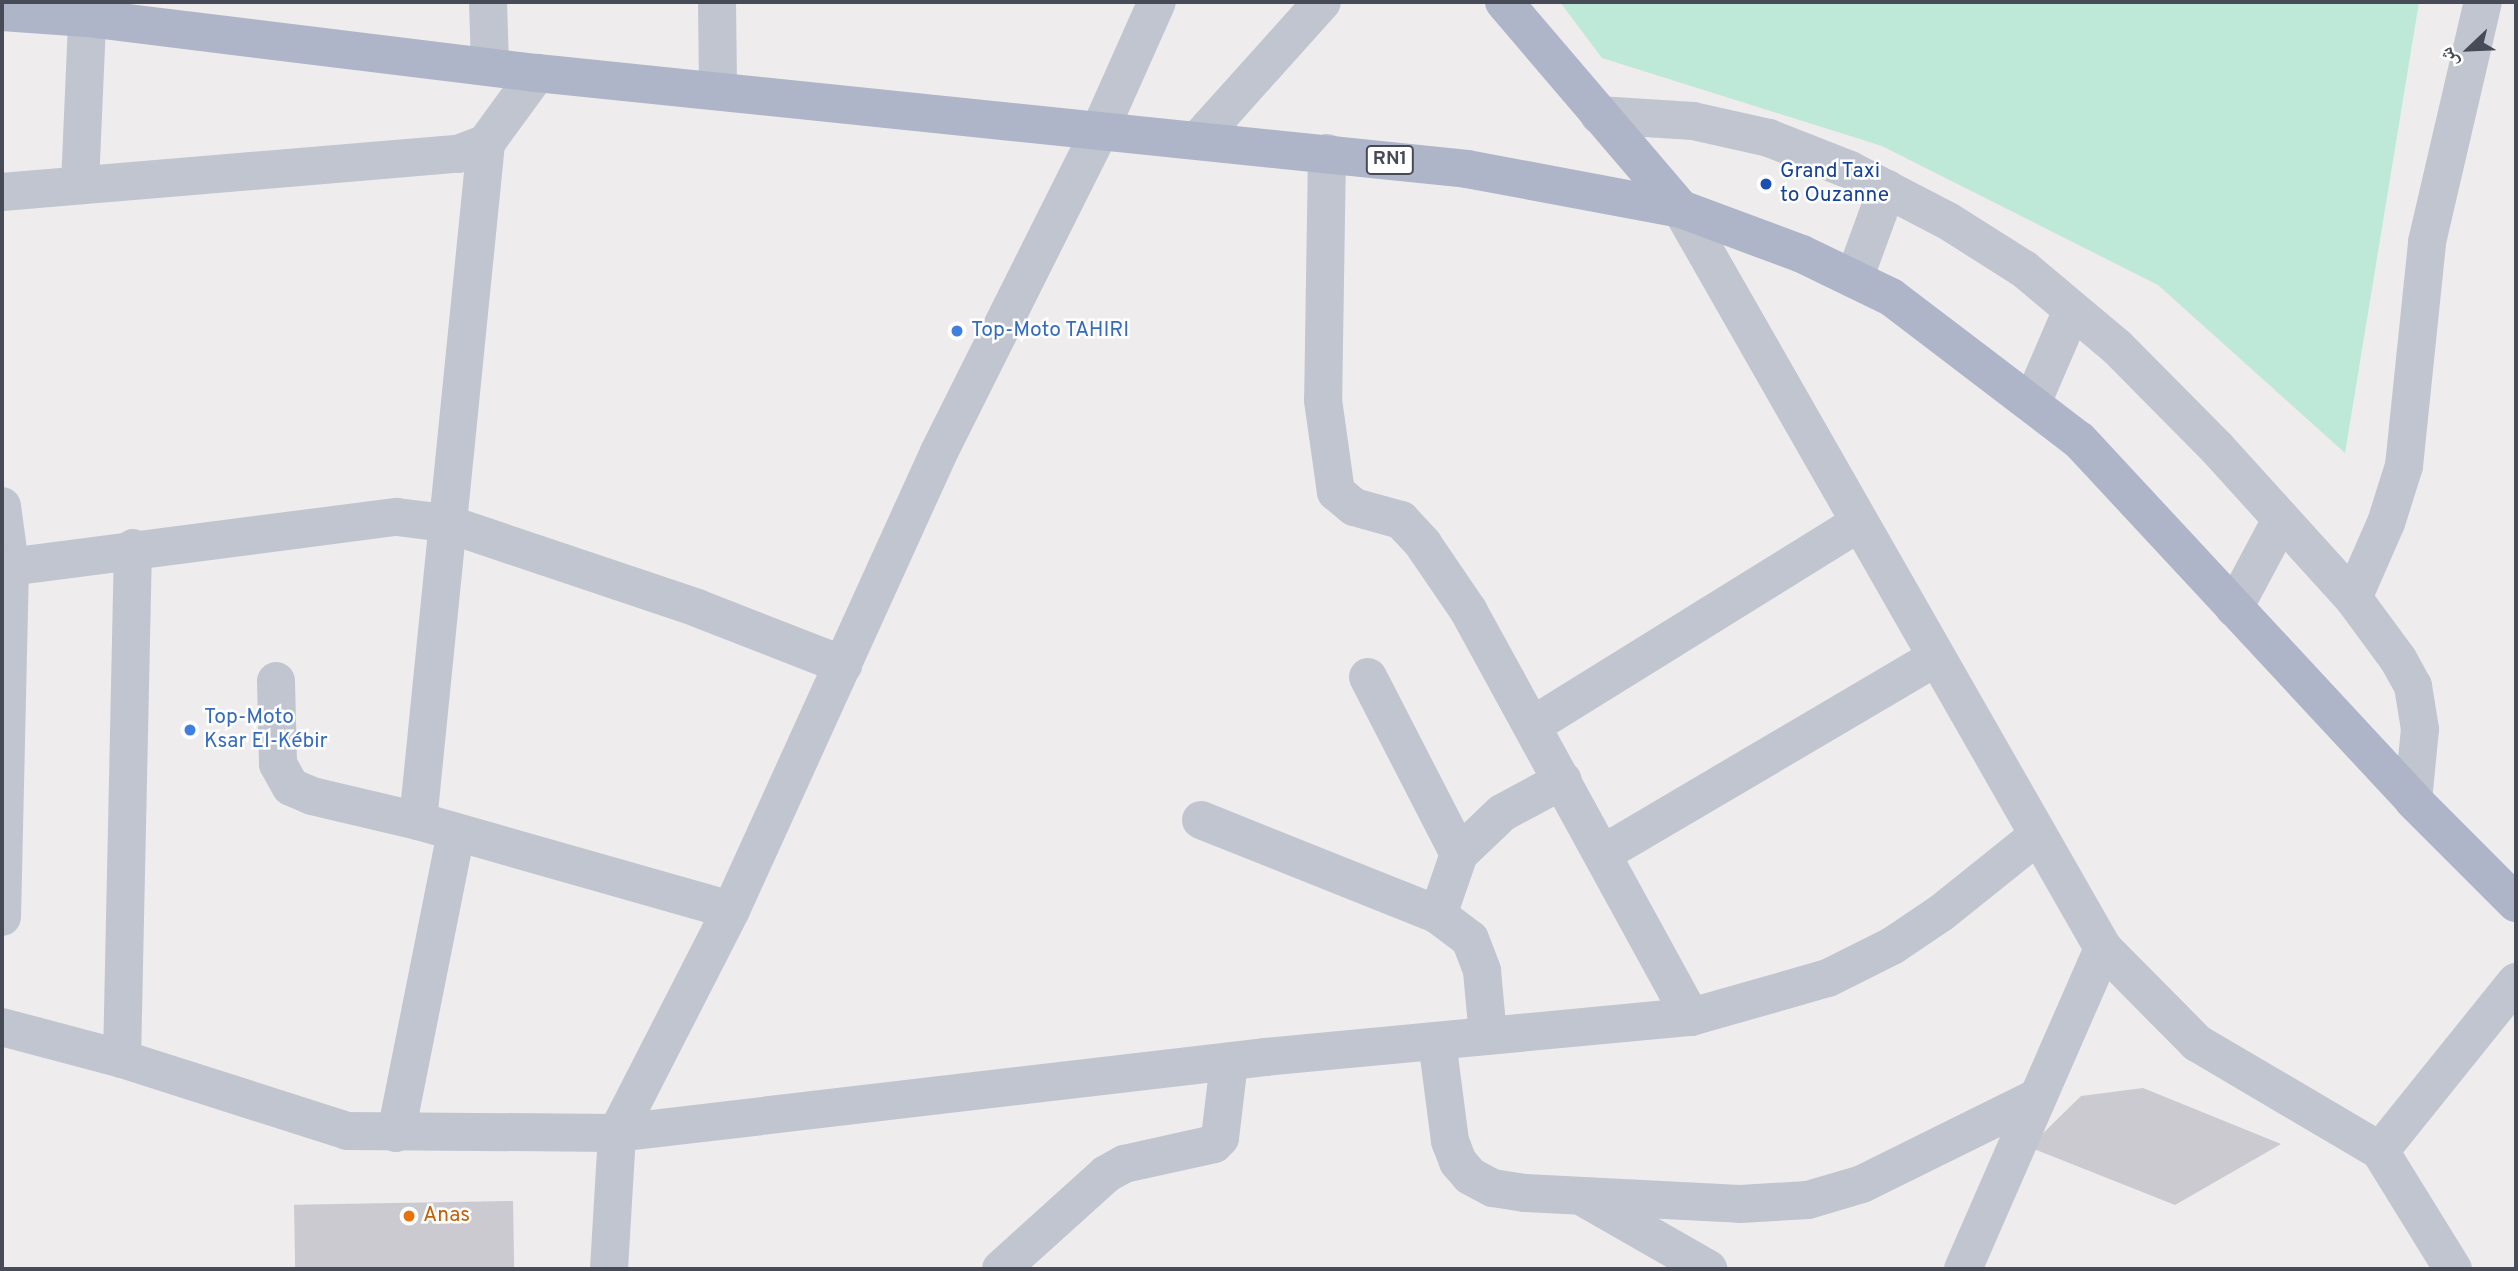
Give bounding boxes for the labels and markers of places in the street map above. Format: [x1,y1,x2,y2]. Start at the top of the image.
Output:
place label: Grand Taxi to Ouzanne [1780,159,1889,209]
marker: Grand Taxi to Ouzanne [1758,176,1774,192]
place label: Top-Moto TAHIRI [971,318,1130,344]
marker: Top-Moto TAHIRI [949,323,965,339]
place label: Top-Moto Ksar El-Kébir [204,705,328,755]
marker: Top-Moto Ksar El-Kébir [182,722,198,738]
place label: Anas [423,1203,470,1229]
marker: Anas [401,1208,417,1224]

